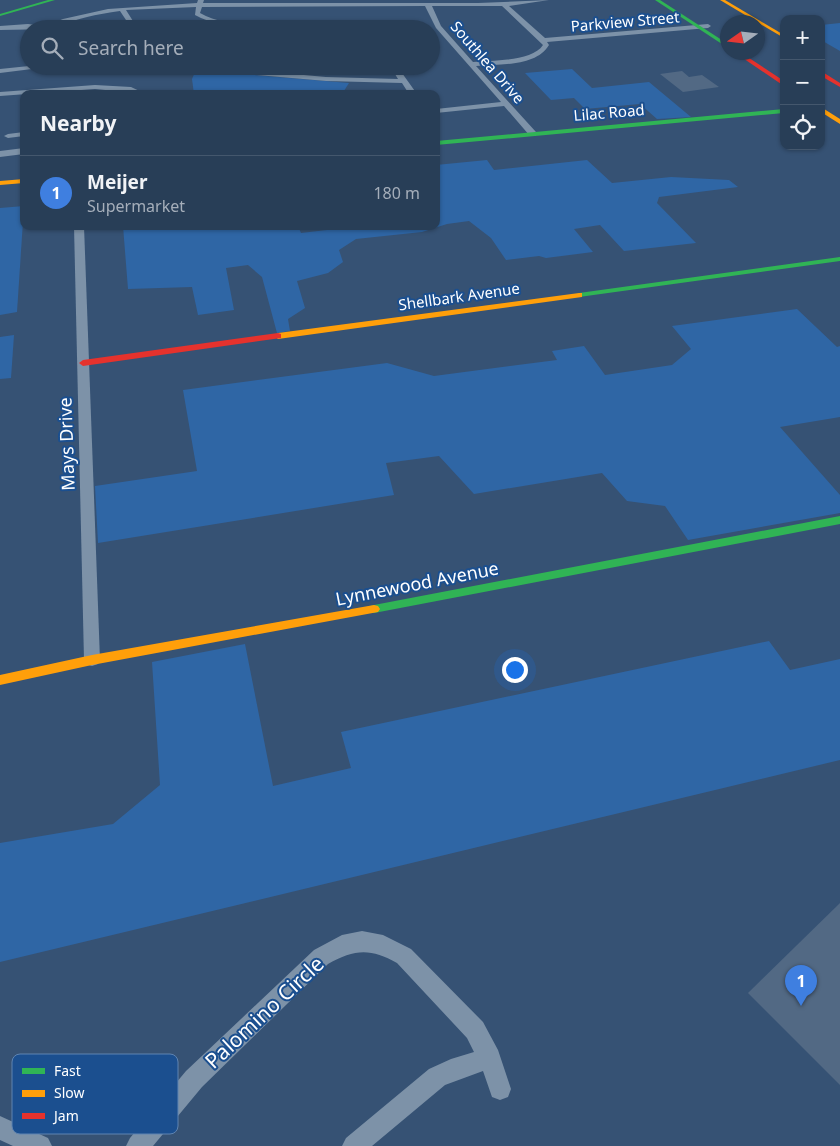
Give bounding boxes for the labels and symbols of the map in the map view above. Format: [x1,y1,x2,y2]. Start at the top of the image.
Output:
street label: Parkview Street [570,6,681,36]
north arrow [720,15,765,60]
street label: Southlea Drive [447,17,529,107]
street label: Lilac Road [573,99,645,125]
street label: Shellbark Avenue [397,278,521,314]
street label: Mays Drive [52,397,80,491]
street label: Lynnewood Avenue [333,555,501,611]
your location [502,657,528,683]
street label: Palomino Circle [198,950,330,1074]
pin: 1 [785,965,817,1006]
legend [12,1054,178,1134]
text: Fast [54,1061,81,1080]
text: Slow [54,1083,85,1102]
text: Jam [52,1106,79,1125]

